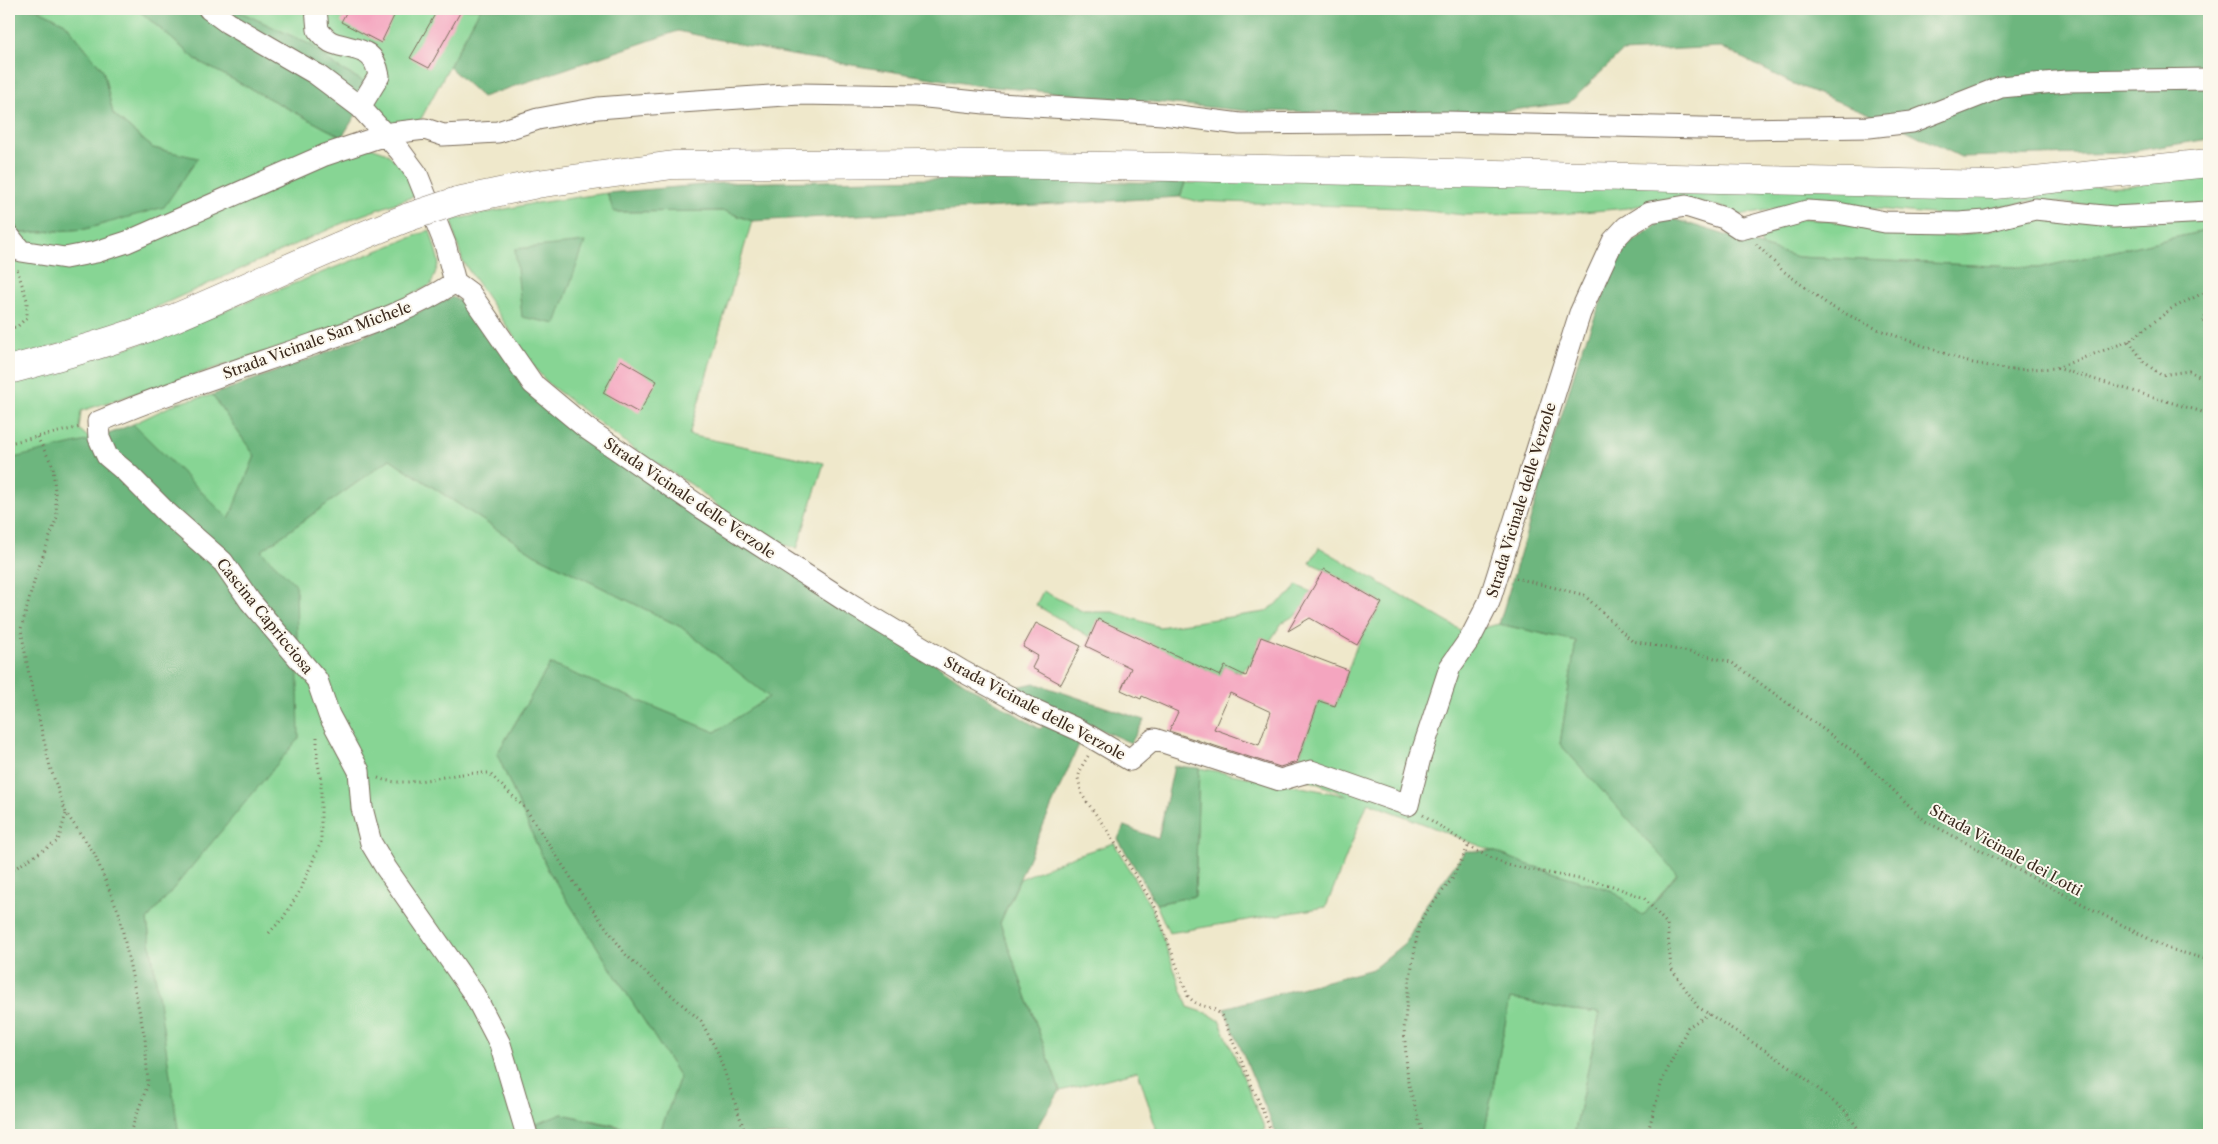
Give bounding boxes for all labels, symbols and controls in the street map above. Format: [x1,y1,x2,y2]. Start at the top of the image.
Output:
street label: Strada Vicinale San Michele [220,297,414,383]
street label: Strada Vicinale delle Verzole [1482,400,1560,600]
street label: Strada Vicinale delle Verzole [601,433,779,563]
street label: Cascina Capricciosa [213,554,317,678]
street label: Strada Vicinale delle Verzole [941,652,1129,764]
street label: Strada Vicinale dei Lotti [1927,800,2086,900]

